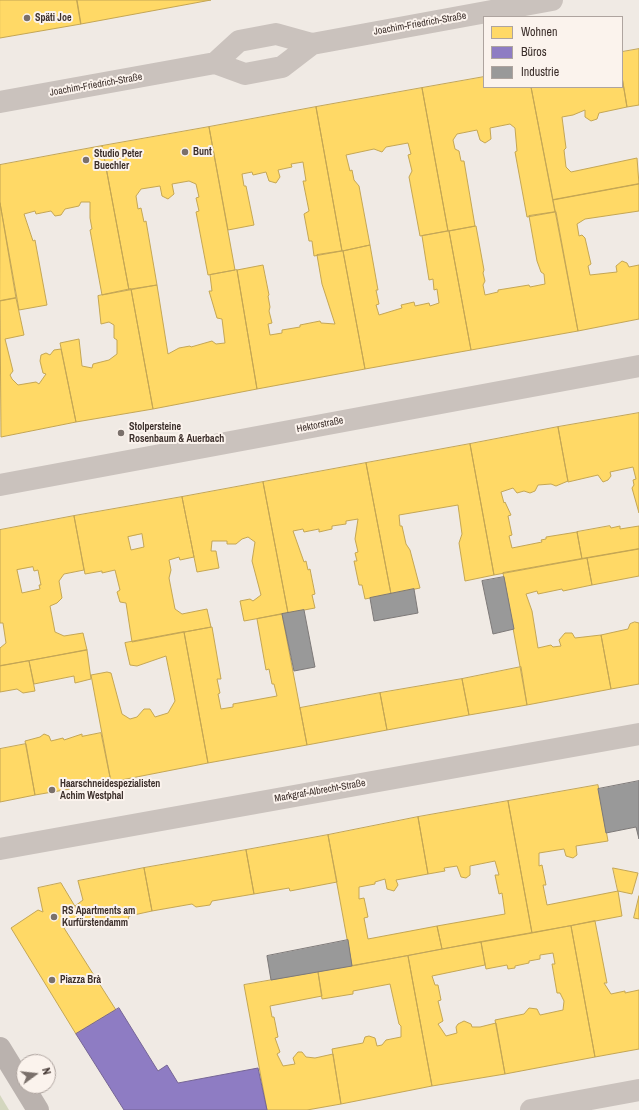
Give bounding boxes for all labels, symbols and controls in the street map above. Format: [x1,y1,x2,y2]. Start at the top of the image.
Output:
street label: Joachim-Friedrich-Straße [373,10,467,38]
place label: Späti Joe [35,12,71,24]
marker: Späti Joe [22,13,32,23]
legend [483,16,623,88]
text: Wohnen [521,24,557,40]
text: Büros [521,44,547,60]
text: Industrie [521,64,559,80]
street label: Joachim-Friedrich-Straße [49,71,143,99]
place label: Bunt [193,146,212,158]
marker: Bunt [180,147,190,157]
place label: Studio Peter Buechler [94,148,142,172]
marker: Studio Peter Buechler [81,155,91,165]
street label: Hektorstraße [296,415,344,435]
place label: Stolpersteine Rosenbaum & Auerbach [129,421,224,444]
marker: Stolpersteine Rosenbaum & Auerbach [116,428,126,438]
street label: Markgraf-Albrecht-Straße [273,777,367,805]
place label: Haarschneidespezialisten Achim Westphal [60,778,160,802]
marker: Haarschneidespezialisten Achim Westphal [47,785,57,795]
place label: RS Apartments am Kurfürstendamm [62,905,135,928]
marker: RS Apartments am Kurfürstendamm [49,912,59,922]
place label: Piazza Brà [60,974,101,986]
marker: Piazza Brà [47,975,57,985]
north arrow [16,1054,56,1094]
text: N [39,1066,54,1076]

